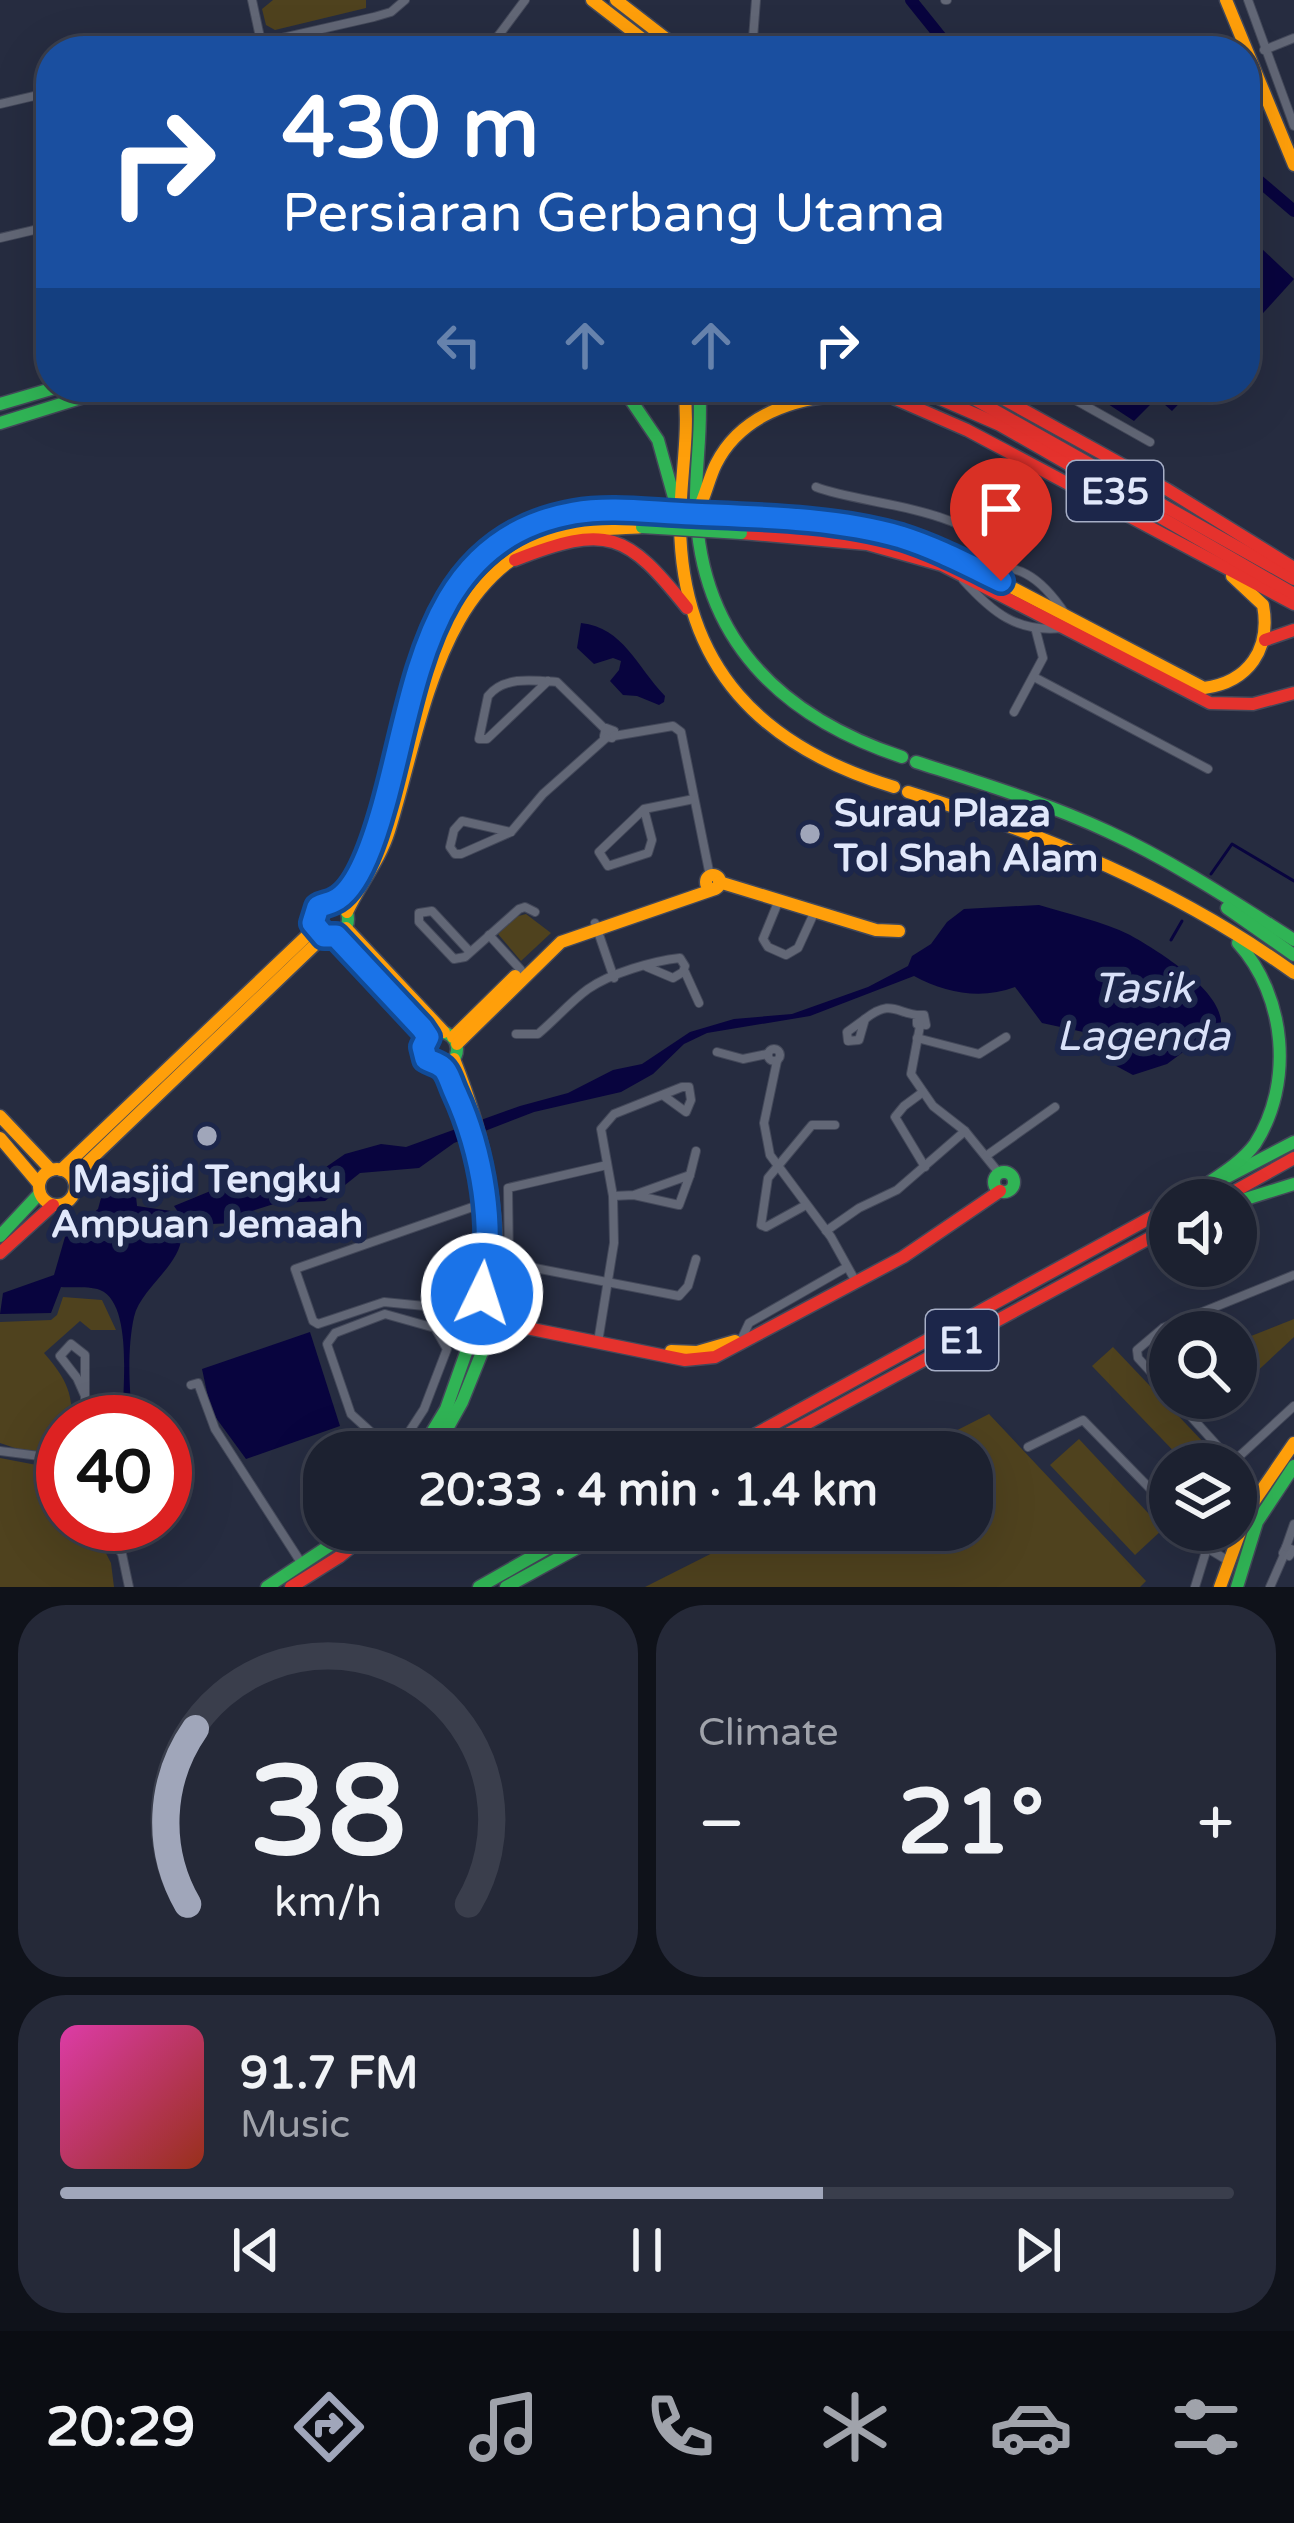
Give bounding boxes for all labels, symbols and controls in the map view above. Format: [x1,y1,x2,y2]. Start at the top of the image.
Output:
text: 430 m [282,79,539,180]
icon: right [84,84,240,240]
text: Persiaran Gerbang Utama [282,181,945,246]
icon: left [426,312,492,378]
icon: ahead [552,312,618,378]
icon: ahead [678,312,744,378]
icon: right [804,312,870,378]
pin [950,458,1052,581]
road number: E35 [1067,461,1163,521]
icon: arrive [968,476,1034,542]
place label: Surau Plaza Tol Shah Alam [833,790,1098,882]
marker: Surau Plaza Tol Shah Alam [797,821,823,847]
water label: Tasik Lagenda [1056,963,1231,1062]
marker: Masjid Tengku Ampuan Jemaah [194,1123,220,1149]
place label: Masjid Tengku Ampuan Jemaah [51,1156,363,1248]
map controls [1149,1179,1257,1551]
button: sound [1149,1179,1257,1287]
position arrow [419,1231,545,1357]
road number: E1 [926,1310,998,1370]
button: search [1149,1311,1257,1419]
speed limit sign: 40 [36,1395,192,1551]
button: layers [1149,1443,1257,1551]
text: 20:33 · 4 min · 1.4 km [418,1464,878,1518]
text: Climate [698,1709,838,1756]
text: 38 [250,1738,406,1889]
text: 21° [897,1769,1044,1878]
text: − [698,1784,745,1864]
text: + [1197,1784,1234,1864]
text: km/h [274,1877,382,1928]
text: 91.7 FM [240,2047,419,2101]
text: Music [240,2101,350,2148]
icon: previous [223,2217,289,2283]
icon: pause [614,2217,680,2283]
icon: next [1005,2217,1071,2283]
icon: directions [287,2385,371,2469]
icon: music [462,2385,546,2469]
icon: phone [638,2385,722,2469]
icon: climate [813,2385,897,2469]
icon: car [989,2385,1073,2469]
icon: filters [1164,2385,1248,2469]
text: 20:29 [46,2395,195,2460]

